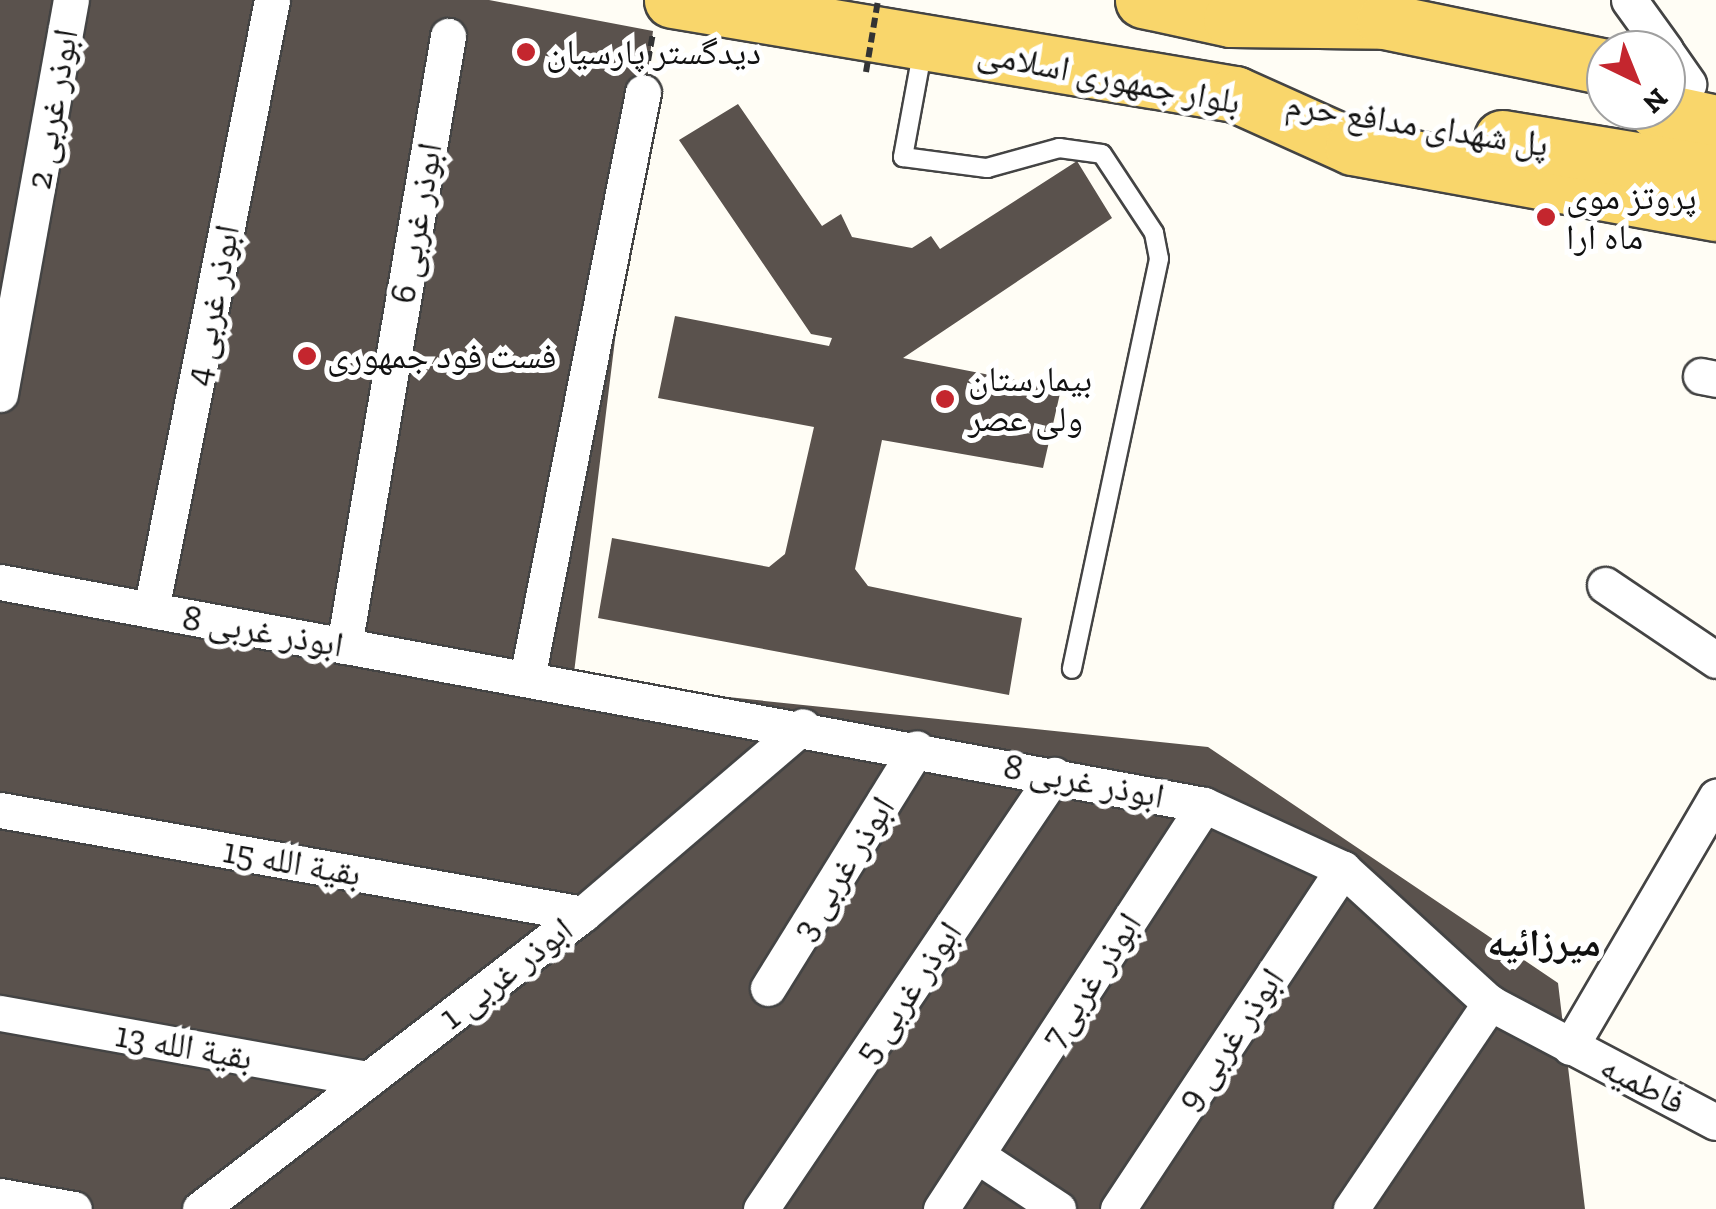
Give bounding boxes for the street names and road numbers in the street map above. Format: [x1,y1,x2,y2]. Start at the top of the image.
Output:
street label: ابوذر غربی 2 [17,26,87,192]
street label: بلوار جمهوری اسلامی [974,31,1244,123]
street label: پل شهدای مدافع حرم [1283,83,1551,165]
street label: ابوذر غربی 6 [381,139,451,307]
street label: ابوذر غربی 4 [176,221,248,389]
street label: ابوذر غربی 8 [179,596,347,666]
street label: ابوذر غربی 8 [1000,745,1168,817]
street label: ابوذر غربی 3 [783,789,903,947]
street label: بقیة الله 15 [220,829,364,895]
street label: ابوذر غربی7 [1032,905,1150,1055]
street label: ابوذر غربی 1 [431,908,581,1038]
street label: ابوذر غربی 5 [845,913,971,1071]
street label: ابوذر غربی 9 [1167,960,1293,1118]
street label: بقیة الله 13 [112,1013,256,1079]
street label: فاطمیه [1594,1045,1692,1123]

